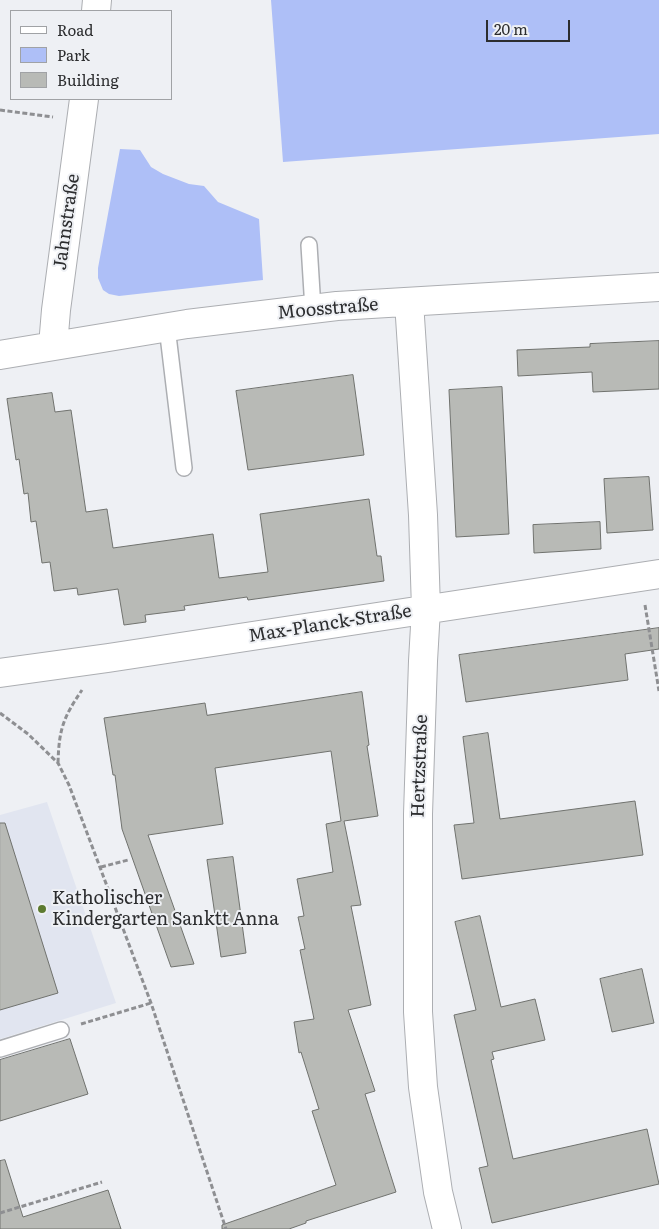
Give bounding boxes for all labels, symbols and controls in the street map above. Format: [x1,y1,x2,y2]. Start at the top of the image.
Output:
legend [10,10,172,100]
scale bar [489,10,573,42]
text: 20 m [494,17,528,40]
text: Road [57,18,93,41]
text: Park [57,43,90,66]
text: Building [57,68,119,91]
street label: Jahnstraße [50,172,84,272]
street label: Moosstraße [277,294,379,324]
street label: Max-Planck-Straße [247,600,413,648]
street label: Hertzstraße [407,714,433,818]
place label: Katholischer Kindergarten Sanktt Anna [52,888,279,931]
marker: Katholischer Kindergarten Sanktt Anna [36,903,48,915]

